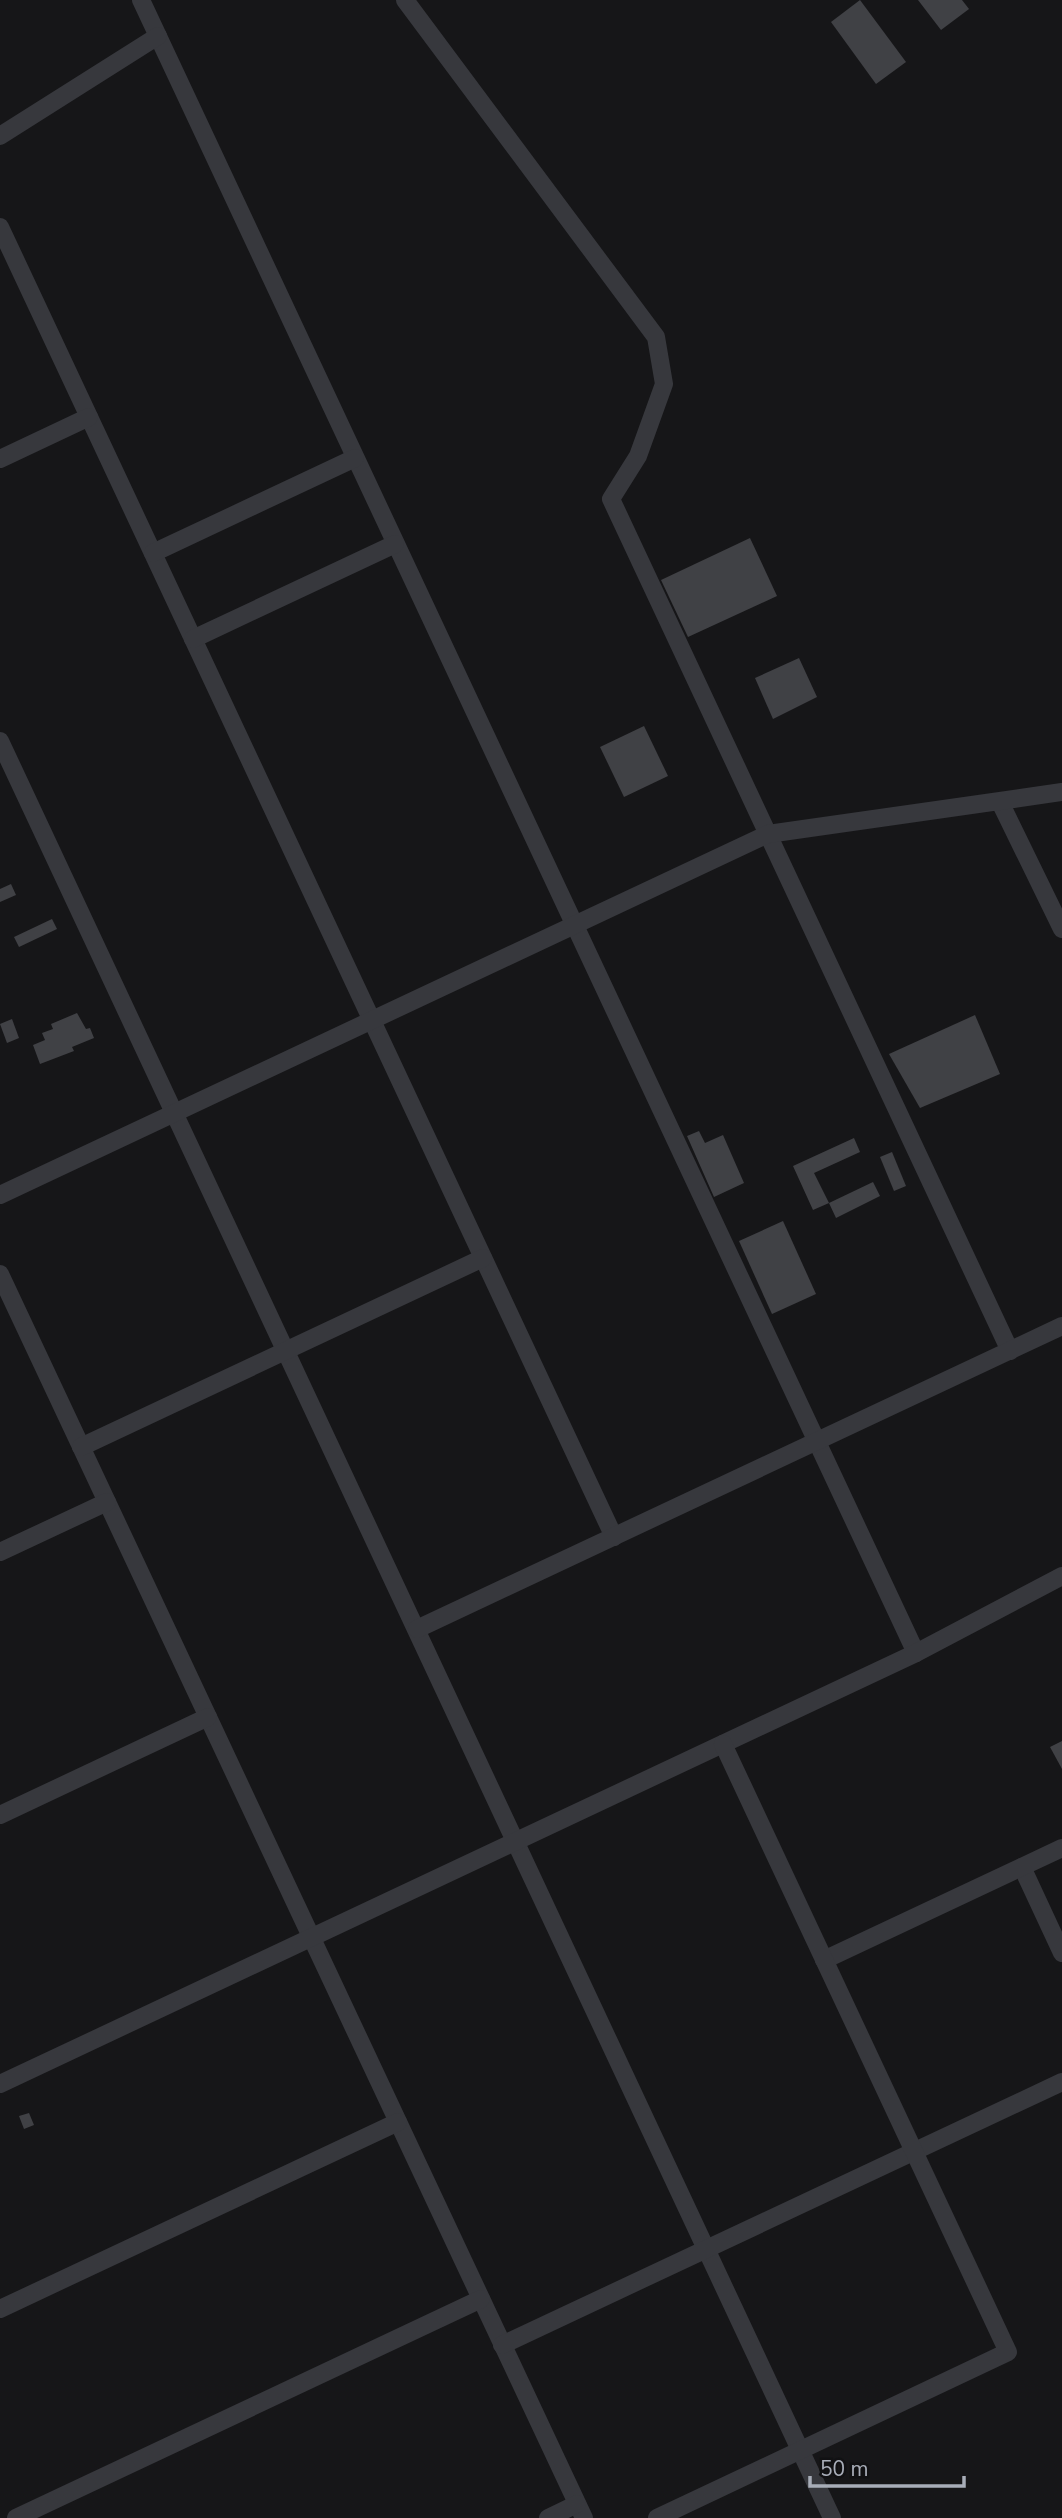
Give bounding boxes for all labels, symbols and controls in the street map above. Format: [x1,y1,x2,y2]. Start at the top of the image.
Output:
scale bar [810,2444,964,2488]
text: 50 m [820,2455,869,2483]

